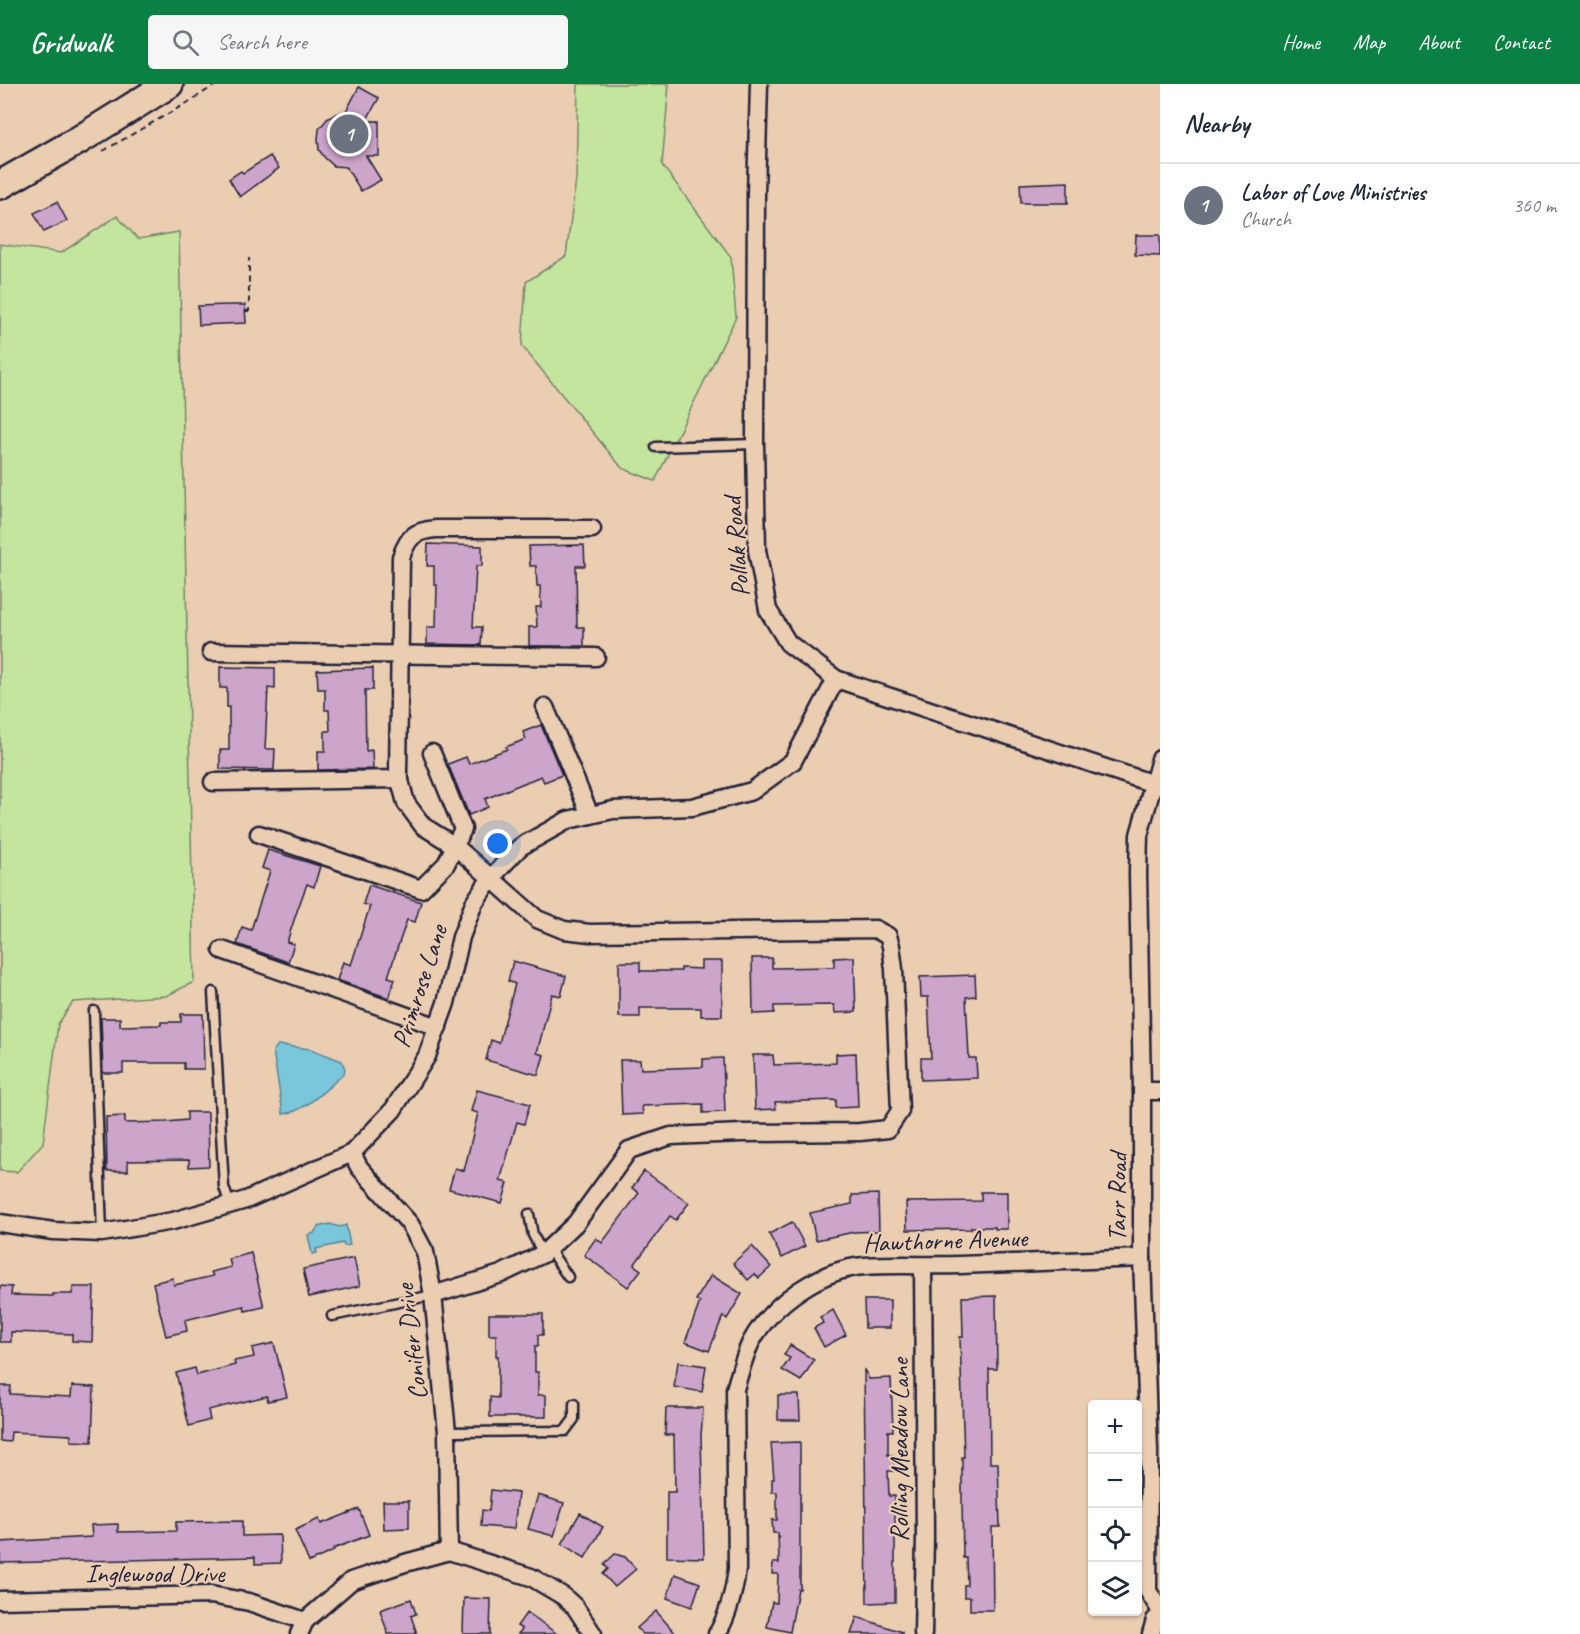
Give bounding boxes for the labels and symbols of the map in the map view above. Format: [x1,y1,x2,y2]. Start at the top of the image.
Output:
pin: 1 [330,112,368,156]
street label: Pollak Road [715,492,757,598]
your location [483,829,512,858]
street label: Primrose Lane [384,919,455,1052]
street label: Tarr Road [1101,1149,1134,1241]
street label: Hawthorne Avenue [862,1221,1029,1260]
street label: Conifer Drive [388,1281,435,1402]
street label: Rolling Meadow Lane [883,1356,916,1542]
street label: Inglewood Drive [86,1557,226,1590]

